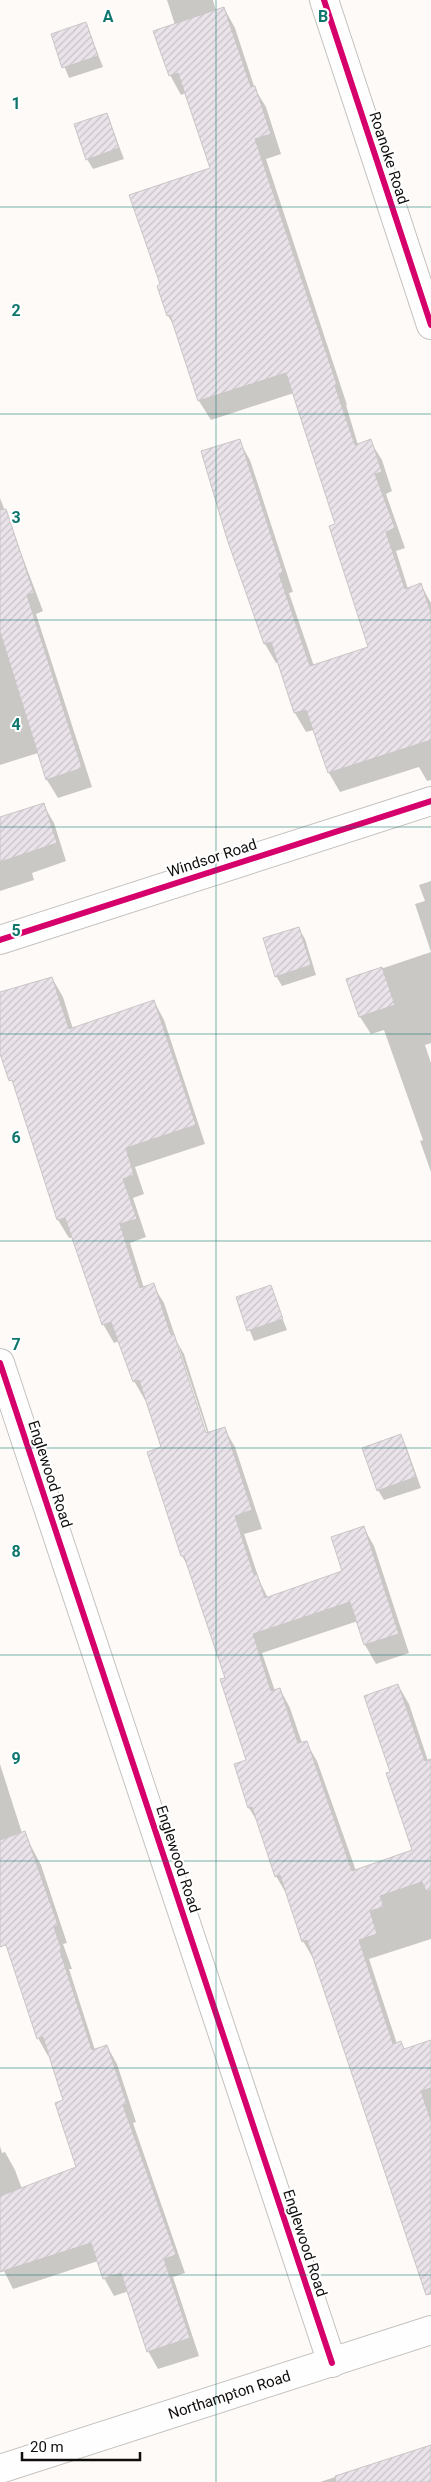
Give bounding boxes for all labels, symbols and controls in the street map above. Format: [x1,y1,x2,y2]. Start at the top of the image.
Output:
text: A [103,7,114,26]
text: B [318,7,328,26]
text: 1 [11,94,21,113]
street label: Roanoke Road [366,109,412,207]
text: 2 [11,301,21,320]
text: 3 [11,508,21,527]
text: 4 [11,715,21,734]
street label: Windsor Road [165,835,259,881]
text: 5 [11,921,21,940]
text: 6 [11,1128,21,1147]
text: 7 [11,1335,21,1354]
street label: Englewood Road [24,1418,76,1530]
text: 8 [11,1542,21,1561]
text: 9 [11,1749,21,1768]
street label: Englewood Road [152,1803,204,1915]
street label: Englewood Road [279,2187,331,2299]
street label: Northampton Road [166,2367,293,2423]
scale bar [22,2430,140,2462]
text: 20 m [30,2438,64,2456]

